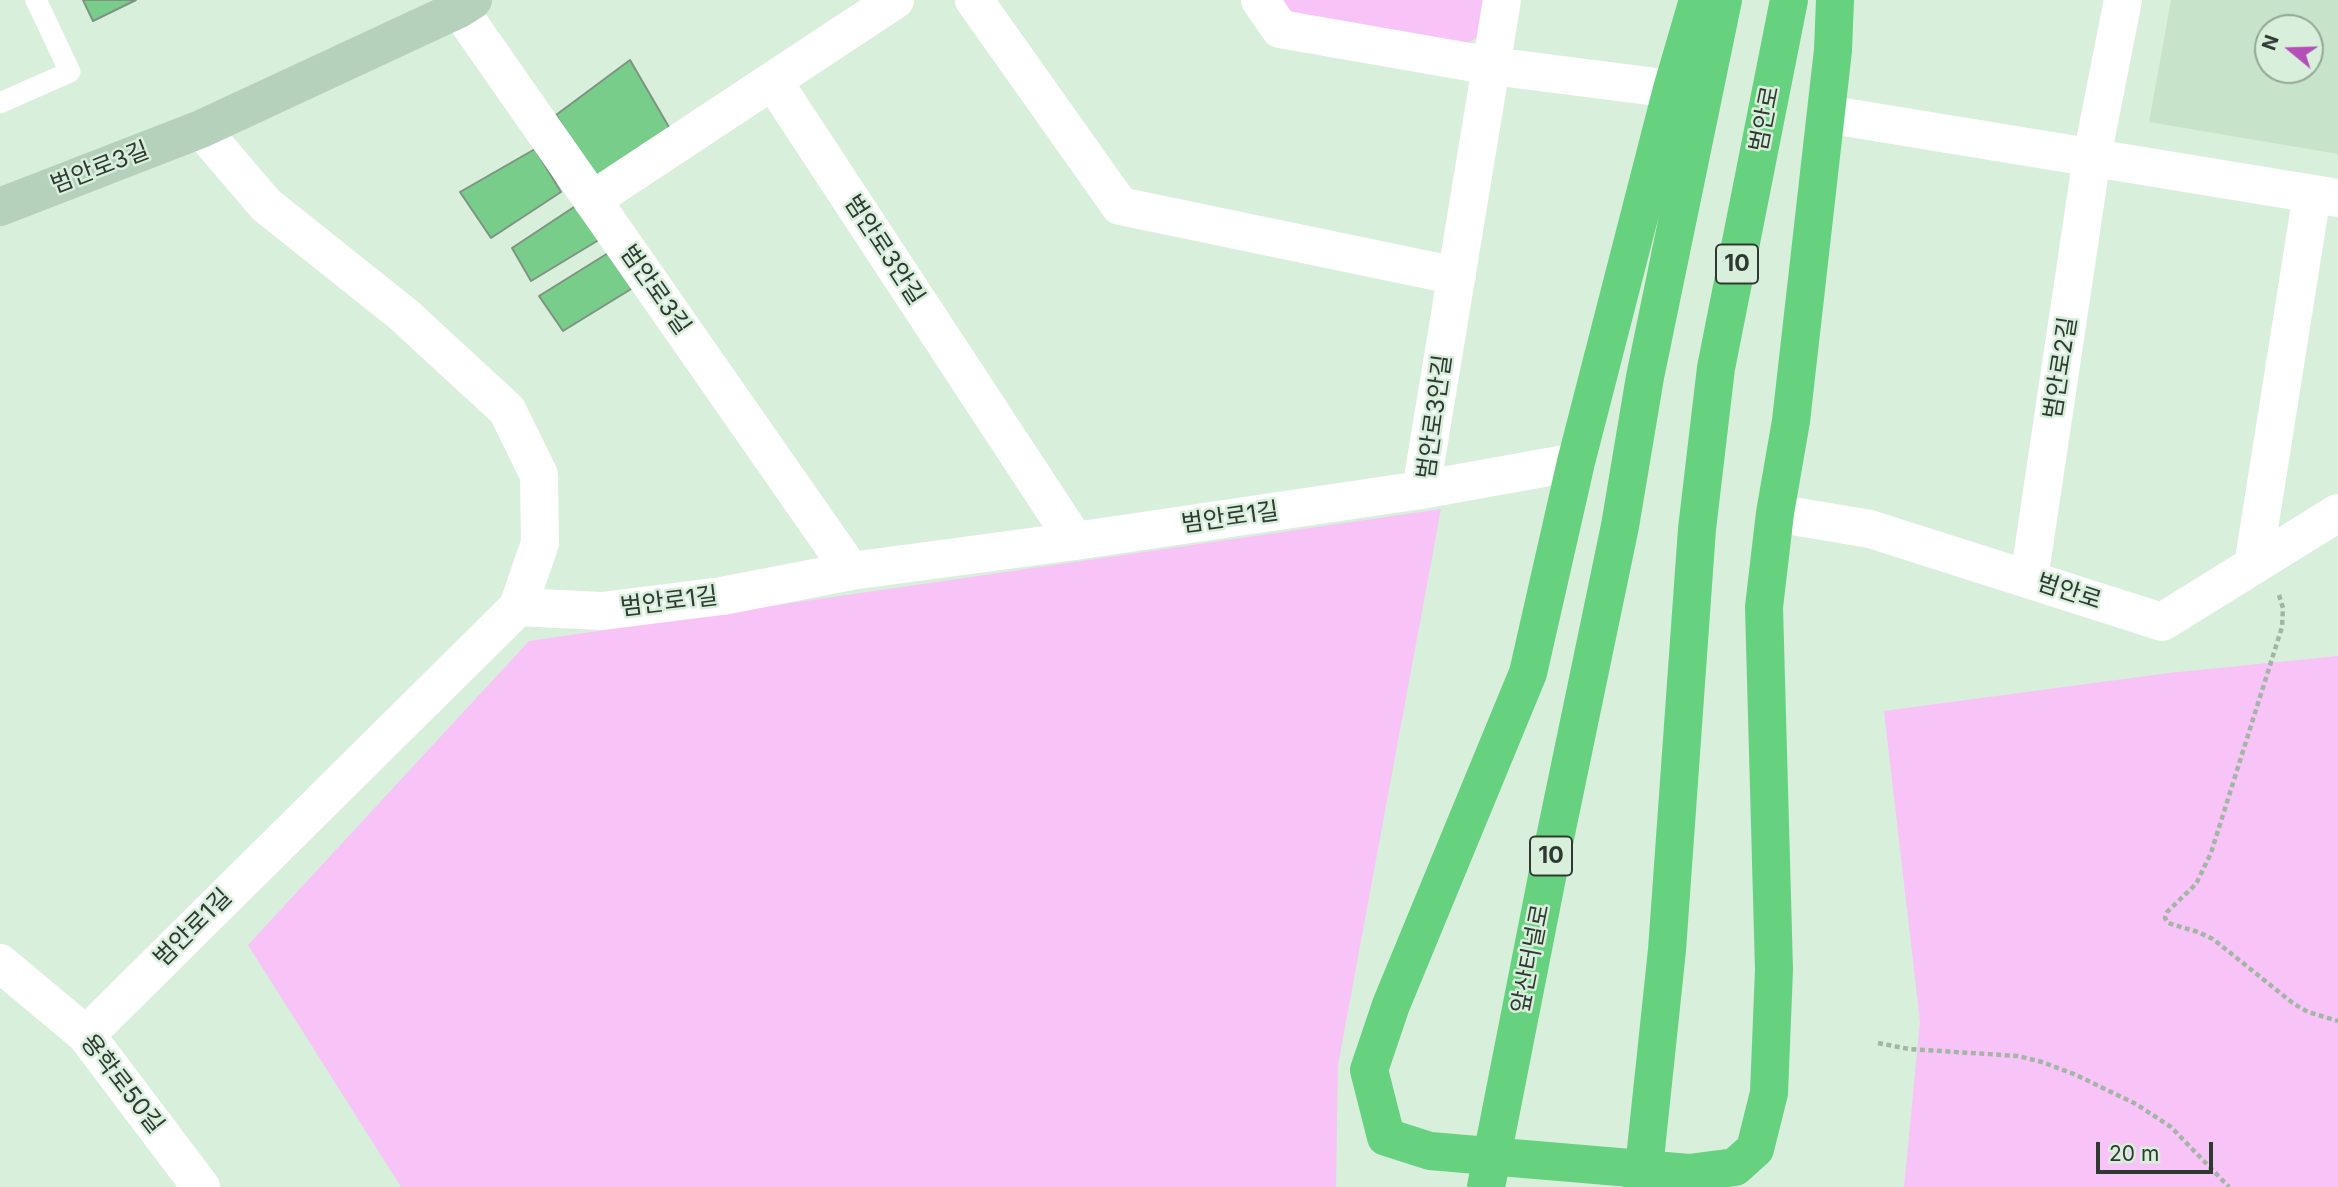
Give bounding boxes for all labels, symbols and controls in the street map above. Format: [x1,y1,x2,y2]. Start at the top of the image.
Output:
north arrow [2254,14,2324,84]
text: N [2257,32,2284,53]
street label: 범안로 [1745,84,1785,154]
street label: 범안로3길 [47,136,153,200]
street label: 범안로3안길 [838,190,930,310]
street label: 범안로3길 [614,239,696,341]
road number: 10 [1716,244,1758,284]
street label: 범안로2길 [2039,315,2083,421]
street label: 범안로3안길 [1412,353,1458,481]
street label: 범안로1길 [1179,497,1281,539]
street label: 범안로 [2033,568,2105,616]
street label: 범안로1길 [619,582,719,622]
road number: 10 [1530,836,1572,876]
street label: 범안로1길 [148,883,238,973]
street label: 앞산터널로 [1506,902,1556,1016]
street label: 용학로50길 [74,1029,170,1139]
scale bar [2100,1128,2217,1172]
text: 20 m [2109,1141,2159,1166]

